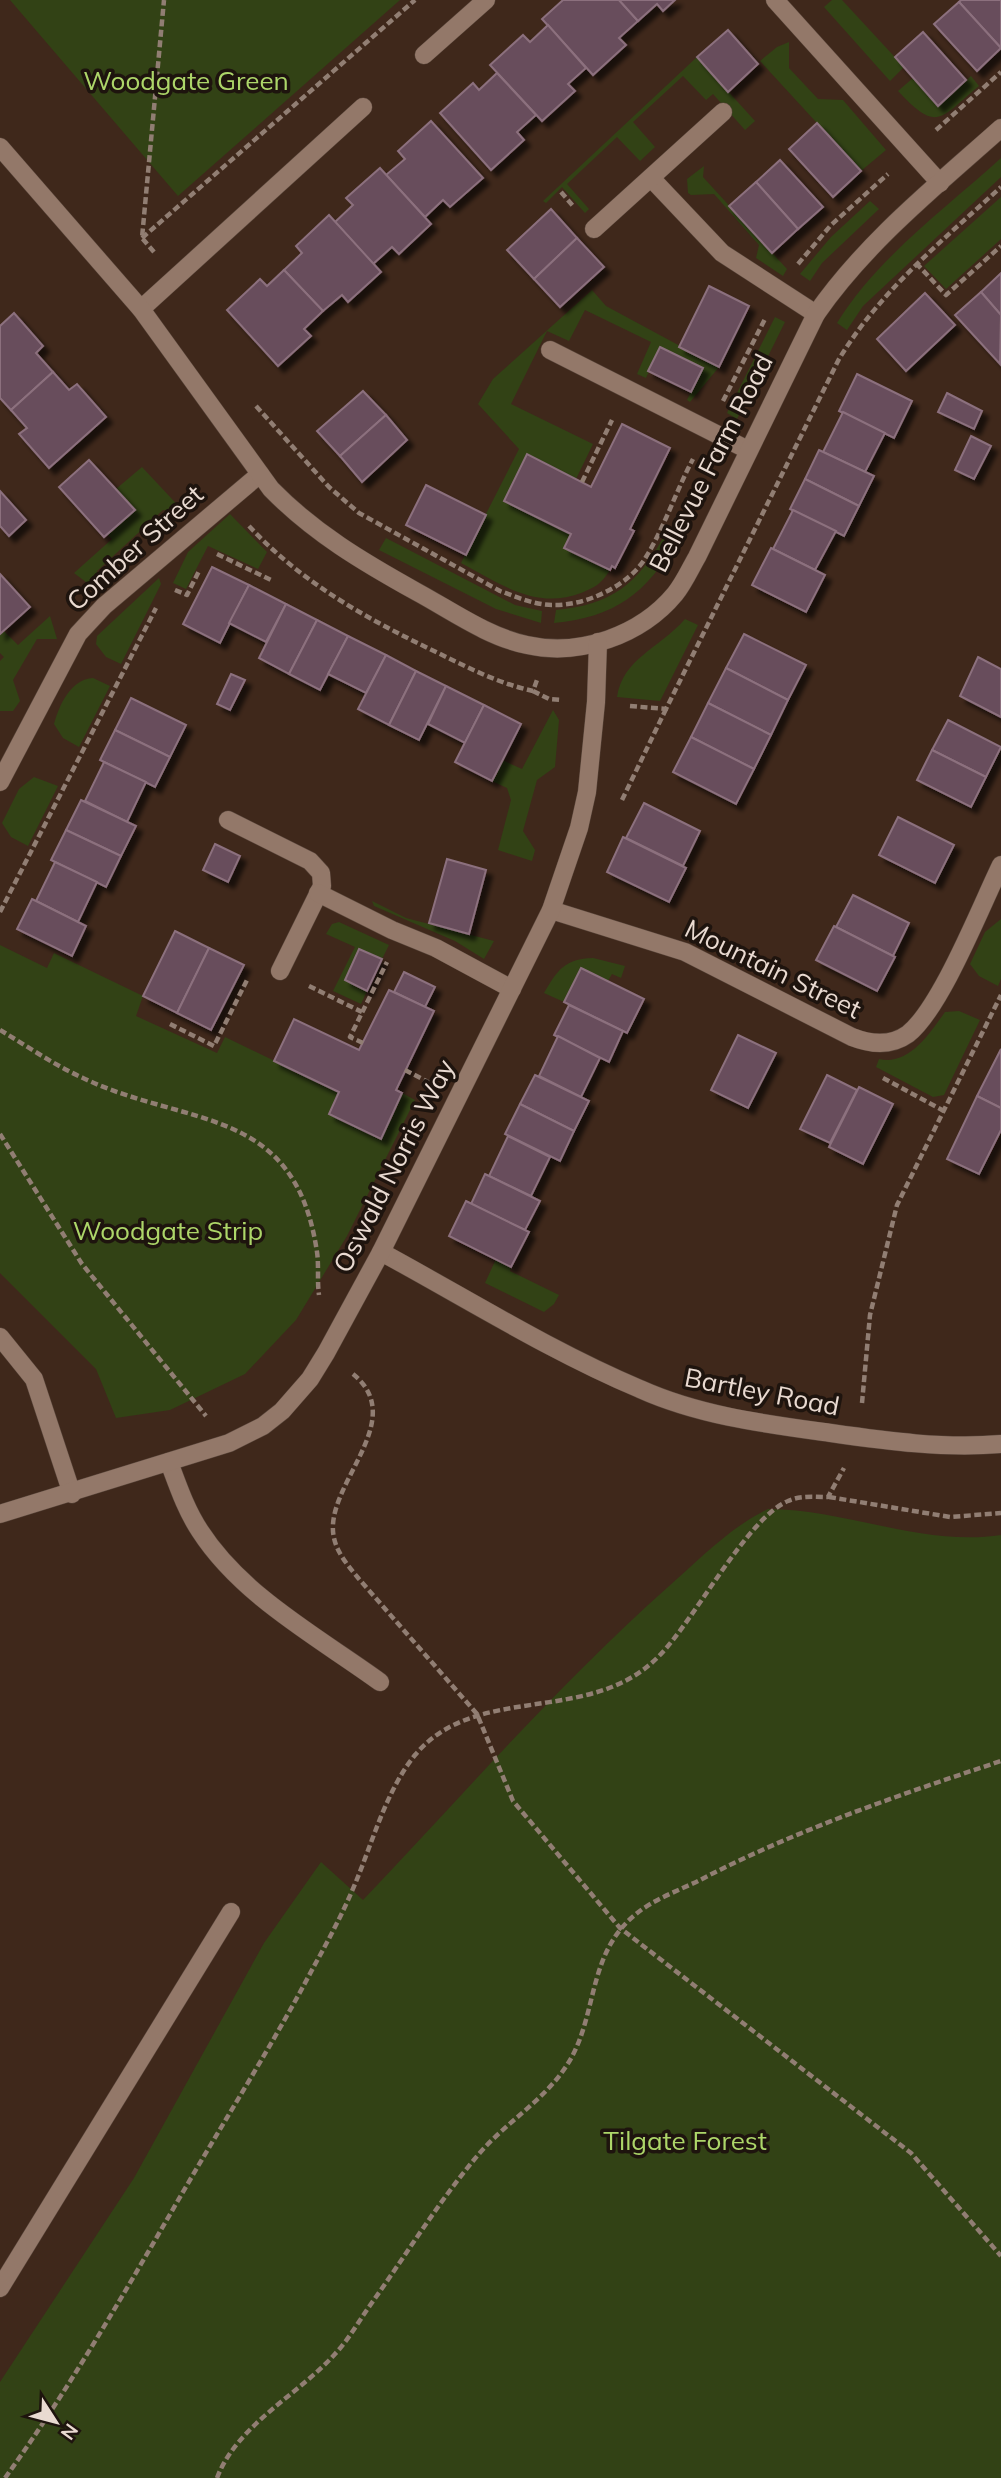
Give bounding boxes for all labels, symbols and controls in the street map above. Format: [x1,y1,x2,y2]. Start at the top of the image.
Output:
park label: Woodgate Green [83,64,289,97]
street label: Bellevue Farm Road [641,348,780,577]
street label: Comber Street [60,478,210,618]
street label: Mountain Street [680,912,867,1026]
street label: Oswald Norris Way [326,1053,462,1278]
park label: Woodgate Strip [73,1214,263,1247]
street label: Bartley Road [682,1360,842,1423]
park label: Tilgate Forest [603,2124,767,2157]
north arrow [21,2387,91,2457]
text: N [56,2419,84,2445]

